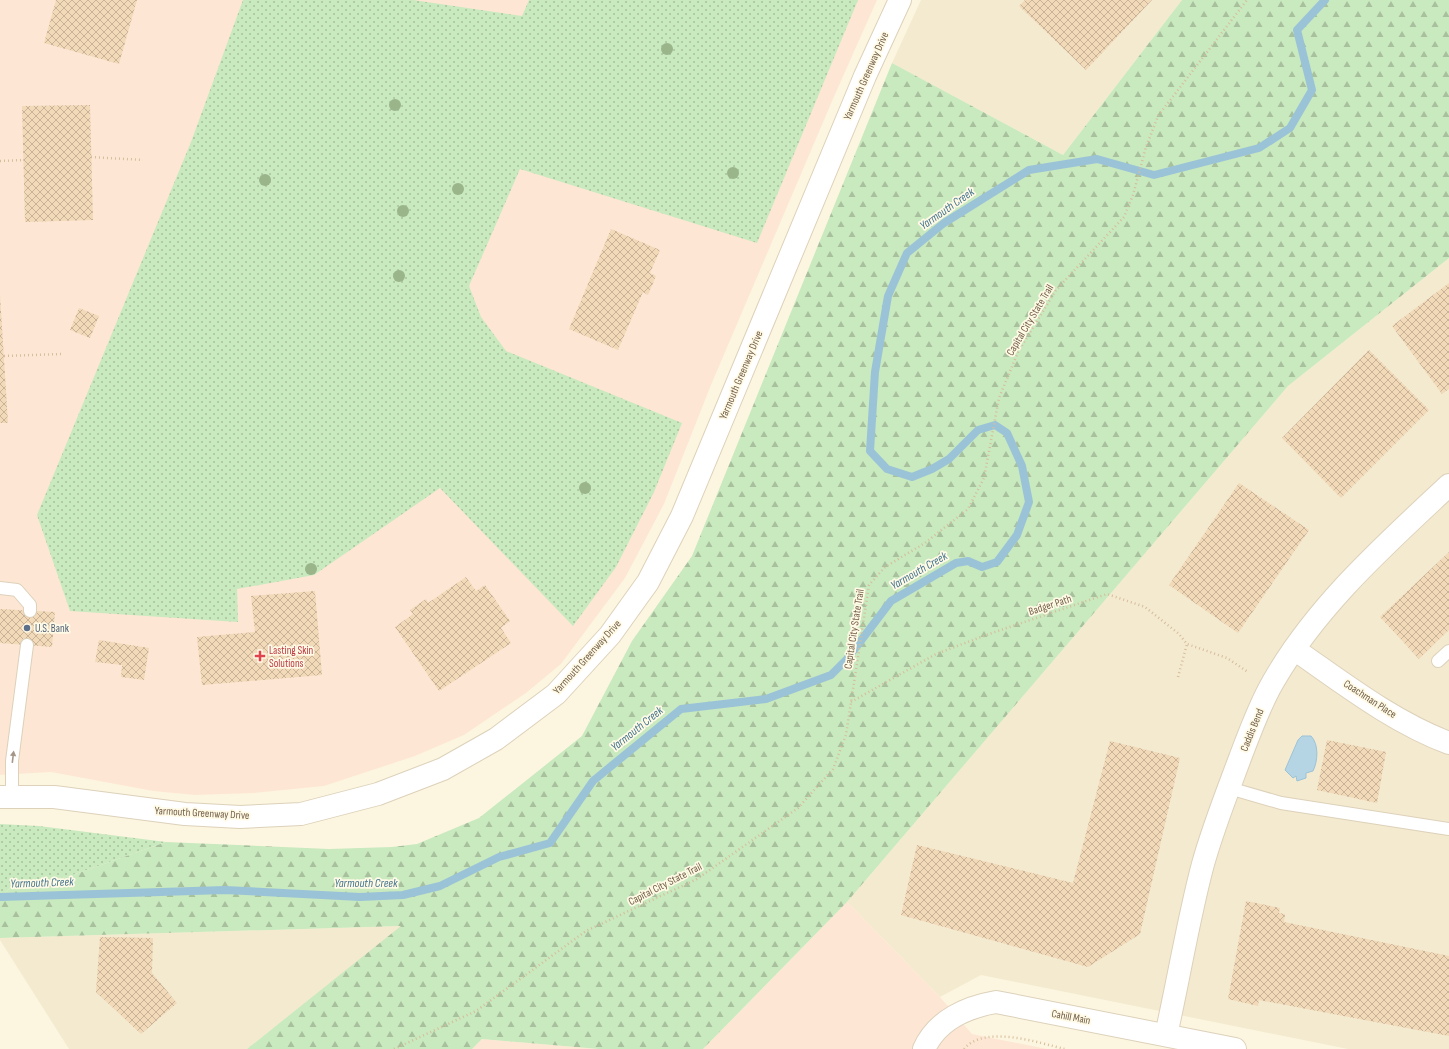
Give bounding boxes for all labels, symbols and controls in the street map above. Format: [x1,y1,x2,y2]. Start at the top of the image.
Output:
street label: Yarmouth Greenway Drive [841,30,891,122]
water label: Yarmouth Creek [917,184,978,233]
street label: Capital City State Trail [1004,282,1056,358]
street label: Yarmouth Greenway Drive [716,329,766,421]
water label: Yarmouth Creek [888,548,950,593]
street label: Capital City State Trail [841,588,867,670]
street label: Badger Path [1027,592,1073,618]
street label: Yarmouth Greenway Drive [550,617,624,697]
place label: U.S. Bank [35,622,70,635]
marker: U.S. Bank [22,623,32,633]
place label: Lasting Skin Solutions [269,644,313,670]
marker: Lasting Skin Solutions [254,650,266,662]
street label: Coachman Place [1341,677,1399,721]
water label: Yarmouth Creek [608,703,667,755]
street label: Caddis Bend [1238,706,1267,753]
one-way arrow [10,751,16,763]
street label: Yarmouth Greenway Drive [154,804,250,822]
street label: Capital City State Trail [626,860,704,908]
water label: Yarmouth Creek [10,874,74,892]
water label: Yarmouth Creek [334,876,398,891]
street label: Cahill Main [1050,1007,1092,1027]

